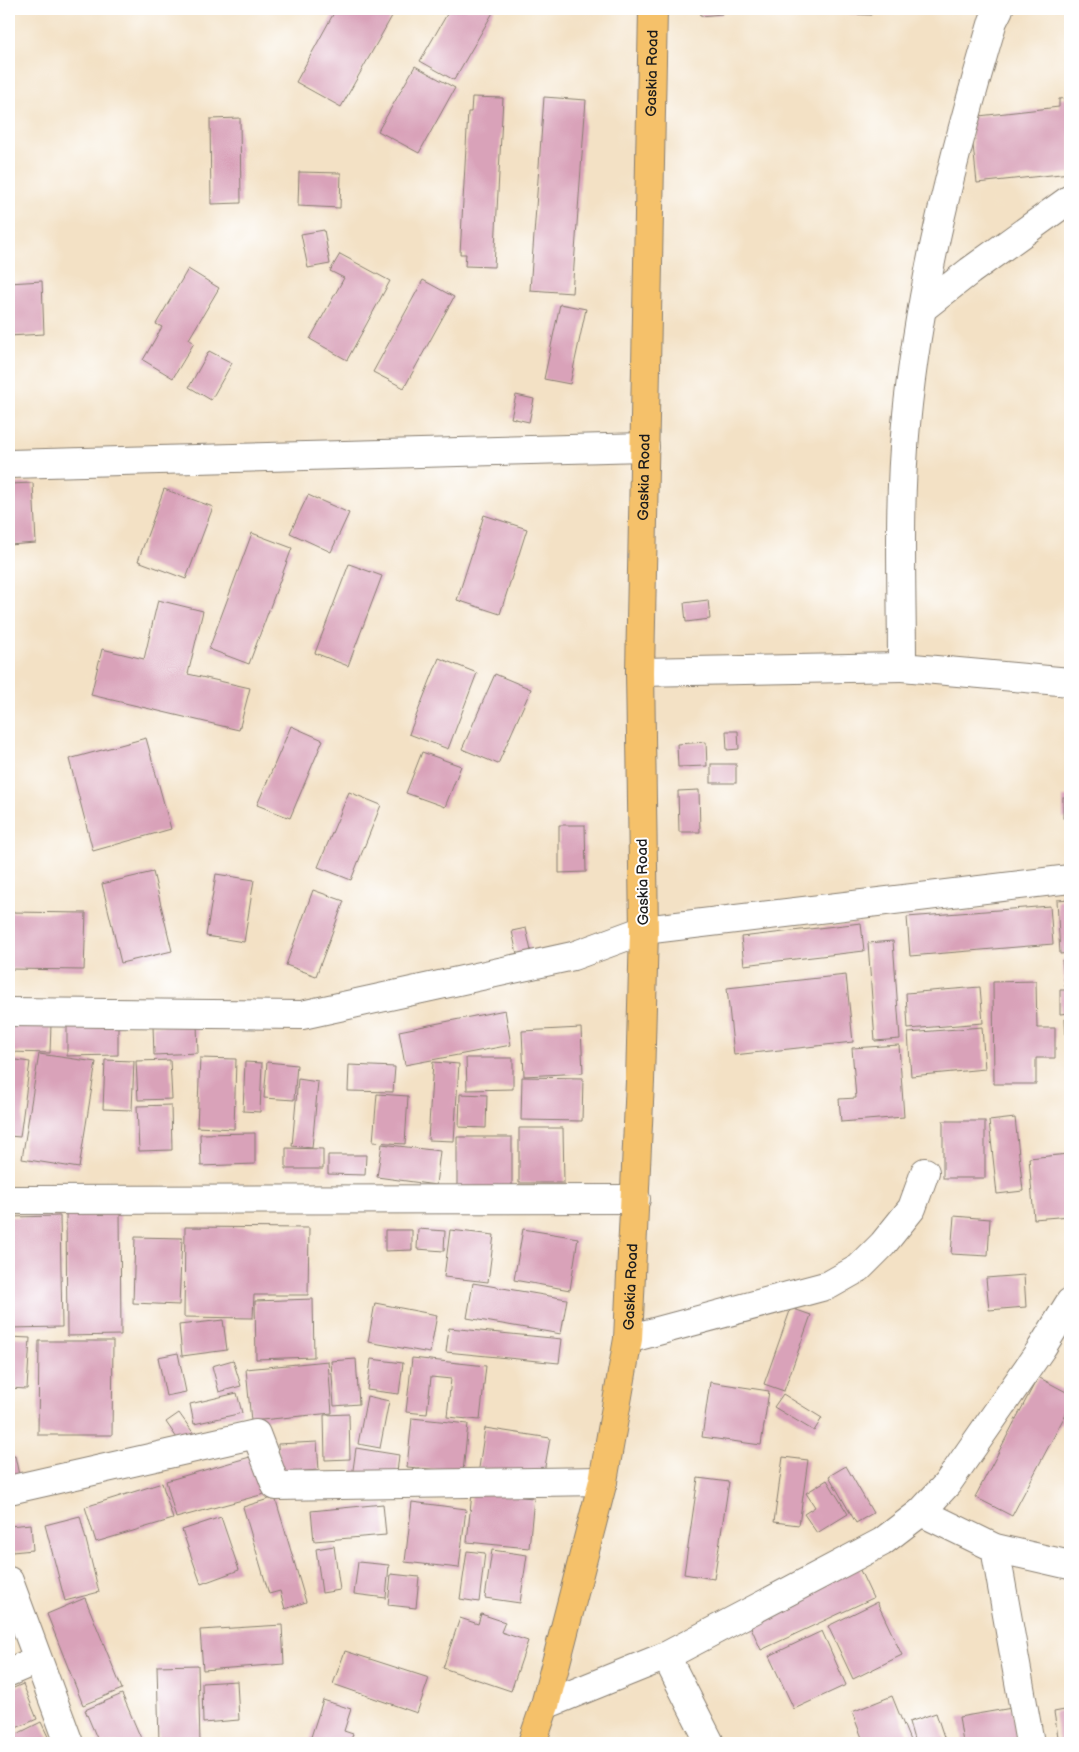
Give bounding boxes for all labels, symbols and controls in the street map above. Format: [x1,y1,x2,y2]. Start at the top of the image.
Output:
street label: Gaskia Road [641,30,662,117]
street label: Gaskia Road [633,433,654,521]
street label: Gaskia Road [633,838,653,926]
street label: Gaskia Road [619,1243,642,1331]

